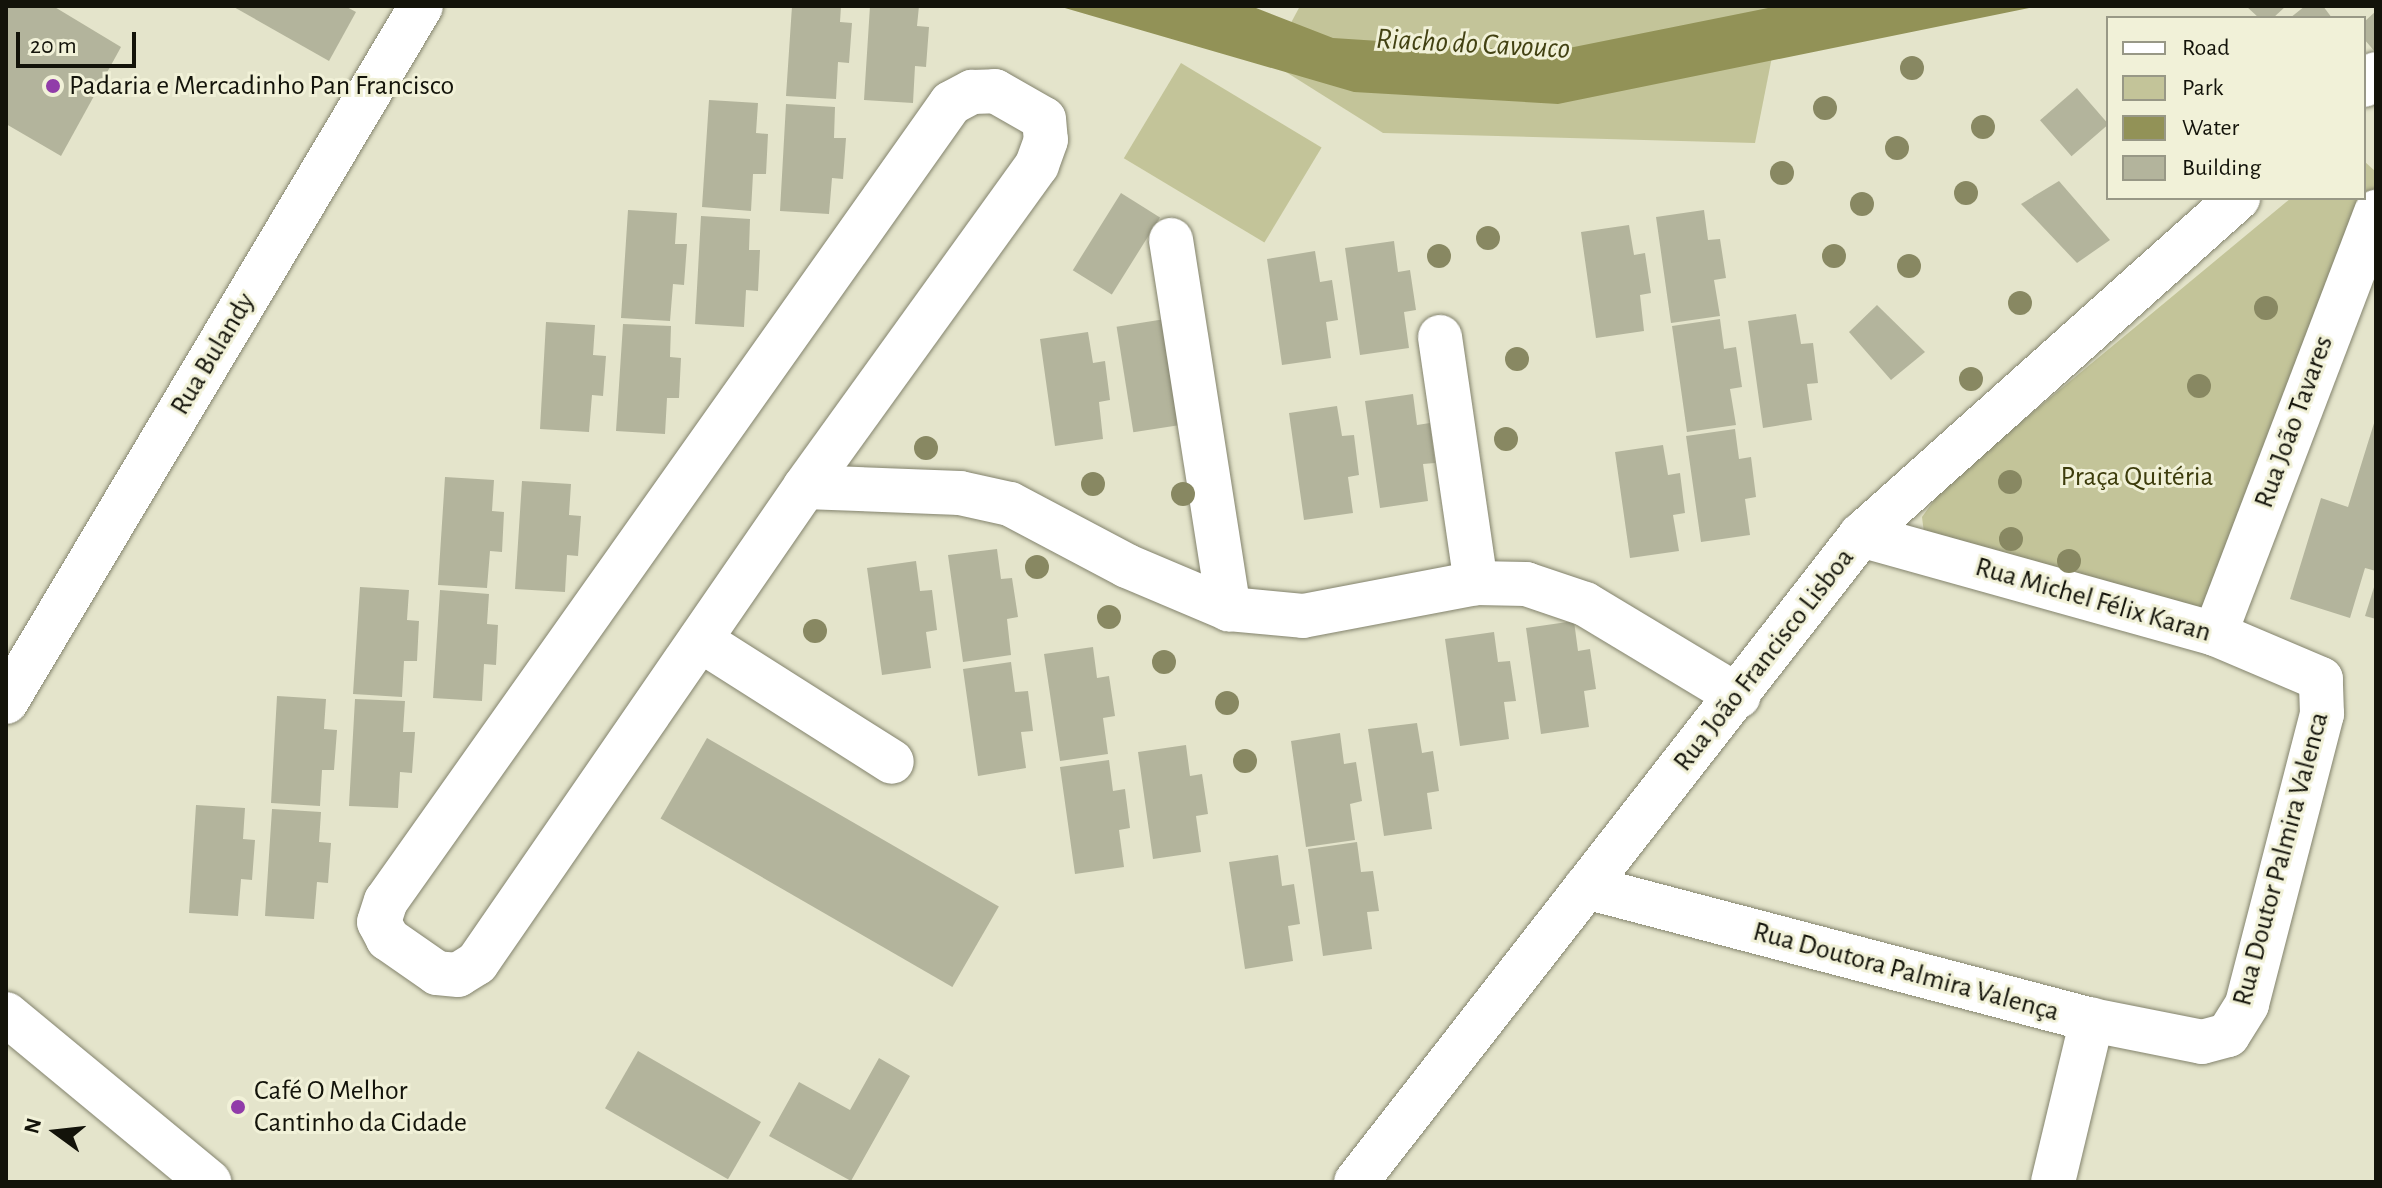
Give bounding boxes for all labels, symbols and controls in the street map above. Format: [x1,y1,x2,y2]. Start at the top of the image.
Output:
scale bar [20,16,140,66]
legend [2106,16,2366,200]
water label: Riacho do Cavouco [1375,21,1571,67]
text: 20 m [30,34,77,58]
text: Road [2182,36,2230,60]
place label: Padaria e Mercadinho Pan Francisco [69,69,454,103]
text: Park [2182,76,2223,100]
marker: Padaria e Mercadinho Pan Francisco [44,77,62,95]
text: Water [2182,116,2239,140]
text: Building [2182,156,2261,180]
street label: Rua Bulandy [163,287,263,421]
street label: Rua João Tavares [2247,331,2341,513]
park label: Praça Quitéria [2060,460,2214,494]
street label: Rua João Francisco Lisboa [1666,542,1862,778]
street label: Rua Michel Félix Karan [1971,550,2215,650]
street label: Rua Doutor Palmira Valenca [2226,708,2336,1010]
street label: Rua Doutora Palmira Valença [1749,915,2063,1029]
place label: Café O Melhor Cantinho da Cidade [254,1074,467,1140]
north arrow [16,1092,96,1172]
marker: Café O Melhor Cantinho da Cidade [229,1098,247,1116]
text: N [20,1116,45,1136]

